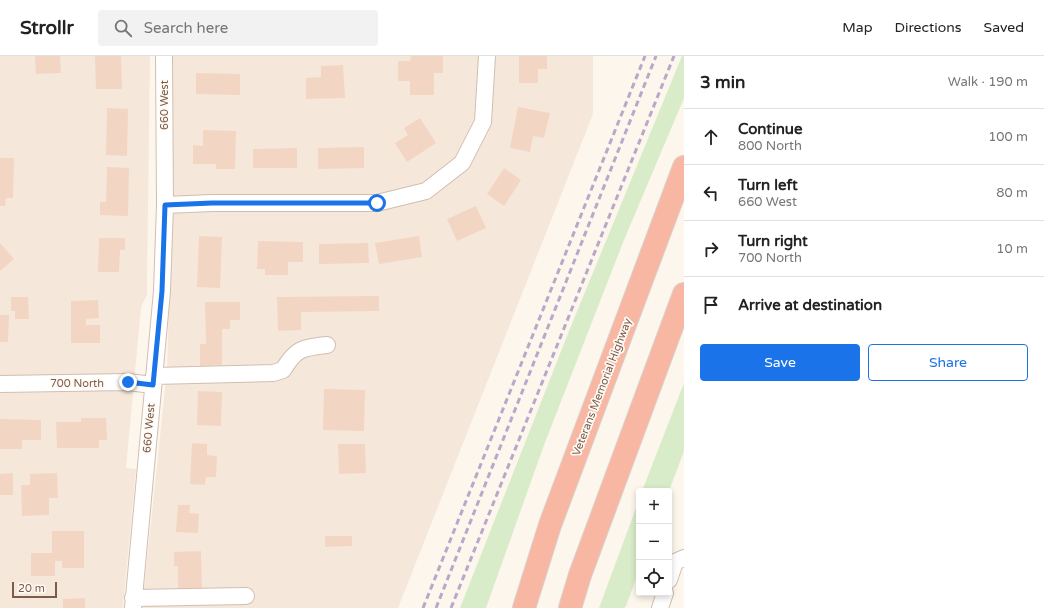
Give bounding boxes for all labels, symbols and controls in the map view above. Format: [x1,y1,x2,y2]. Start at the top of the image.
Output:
search box [98,10,378,46]
text: Strollr [20,17,74,39]
icon: search [112,17,134,39]
text: Search here [144,19,228,37]
text: Map [842,19,873,36]
text: Directions [895,19,962,36]
text: Saved [984,19,1024,36]
text: 3 min [700,72,745,93]
text: Walk · 190 m [948,74,1028,90]
street label: 660 West [158,80,171,130]
text: Continue [738,120,802,138]
icon: ahead [700,126,722,148]
text: 100 m [988,129,1028,145]
text: 800 North [738,138,802,154]
text: Turn left [738,176,798,194]
icon: left [700,182,722,204]
text: 80 m [996,185,1028,201]
route start [368,194,386,212]
text: 660 West [738,194,797,210]
text: Turn right [738,232,808,250]
icon: right [700,238,722,260]
text: 10 m [996,241,1028,257]
text: 700 North [738,250,802,266]
icon: arrive [700,294,722,316]
text: Arrive at destination [738,296,882,314]
street label: Veterans Memorial Highway [570,316,634,458]
button: Save [700,344,860,381]
button: Share [868,344,1028,381]
route end [119,373,137,391]
street label: 700 North [50,377,104,390]
street label: 660 West [140,403,158,453]
map controls [636,488,672,596]
button: + [636,488,672,524]
button: − [636,524,672,560]
button: locate [636,560,672,596]
scale bar [12,580,57,599]
text: 20 m [18,582,45,595]

